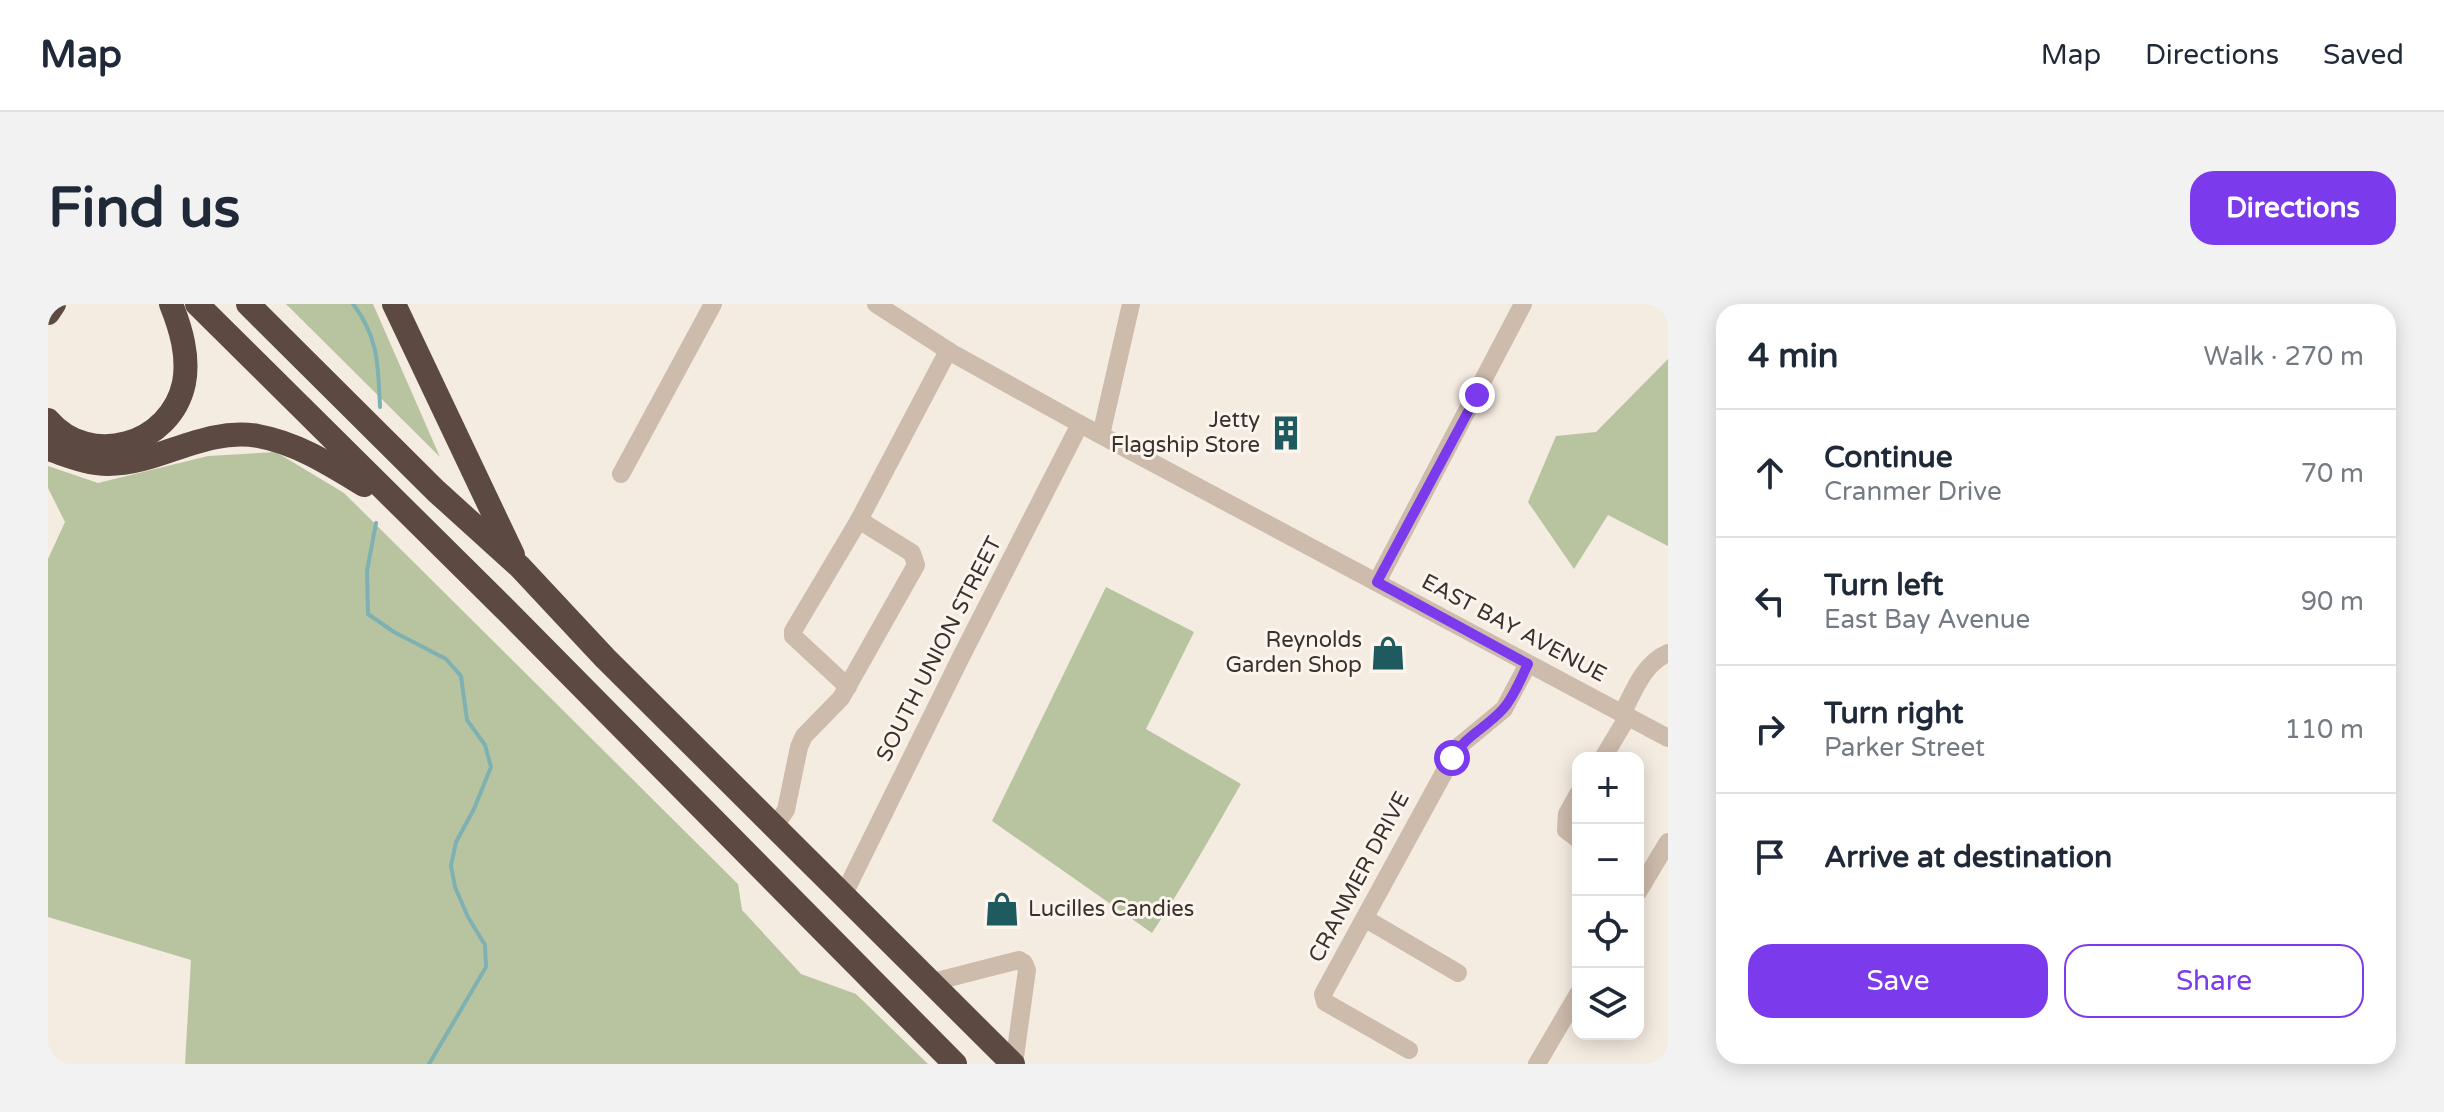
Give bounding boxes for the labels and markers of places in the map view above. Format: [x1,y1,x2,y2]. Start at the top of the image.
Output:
place label: Jetty Flagship Store [1111,407,1260,458]
building icon: Jetty Flagship Store [1267,414,1305,452]
place label: Reynolds Garden Shop [1225,627,1362,678]
shop icon: Reynolds Garden Shop [1369,634,1407,672]
shop icon: Lucilles Candies [983,890,1021,928]
place label: Lucilles Candies [1028,896,1194,922]

